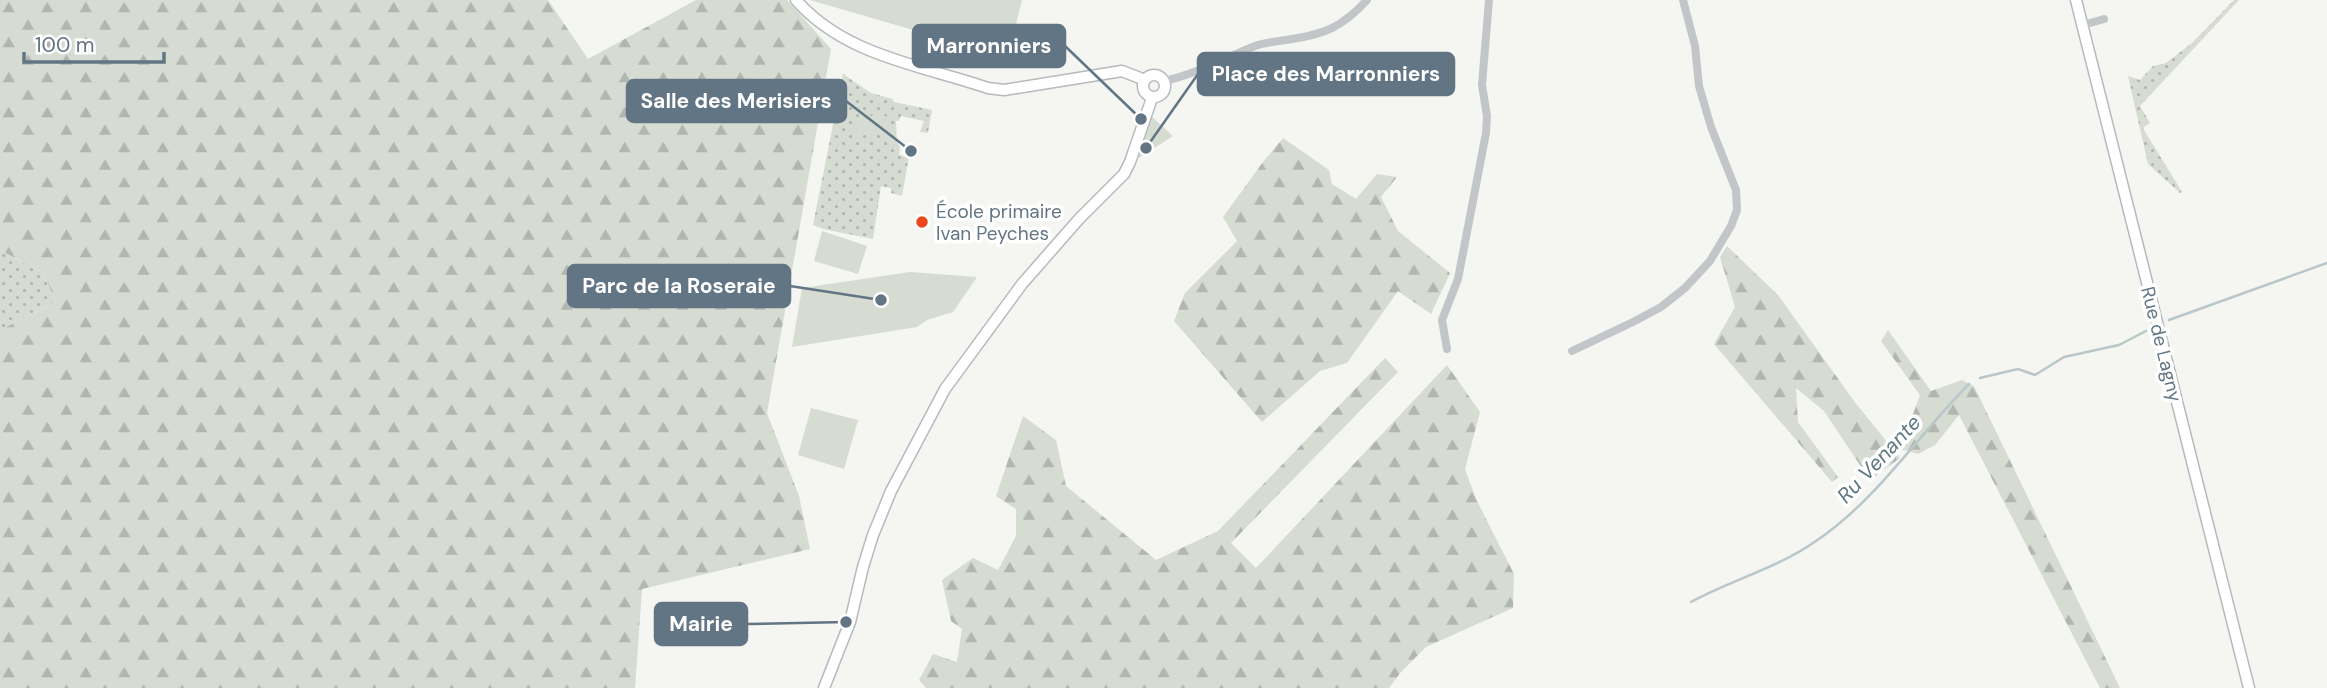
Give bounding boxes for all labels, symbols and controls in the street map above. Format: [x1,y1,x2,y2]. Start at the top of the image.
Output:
scale bar [24,21,164,65]
callout: Marronniers [913,25,1065,67]
text: 100 m [35,31,95,59]
text: Marronniers [927,32,1051,60]
callout: Place des Marronniers [1198,53,1454,95]
text: Place des Marronniers [1212,60,1440,88]
callout: Salle des Merisiers [627,80,846,122]
text: Salle des Merisiers [640,87,832,115]
place label: École primaire Ivan Peyches [936,199,1062,246]
marker: École primaire Ivan Peyches [914,214,930,230]
callout: Parc de la Roseraie [568,265,790,307]
text: Parc de la Roseraie [582,272,776,300]
street label: Rue de Lagny [2135,284,2188,405]
water label: Ru Venante [1831,409,1927,509]
callout: Mairie [655,603,747,645]
text: Mairie [669,610,733,638]

